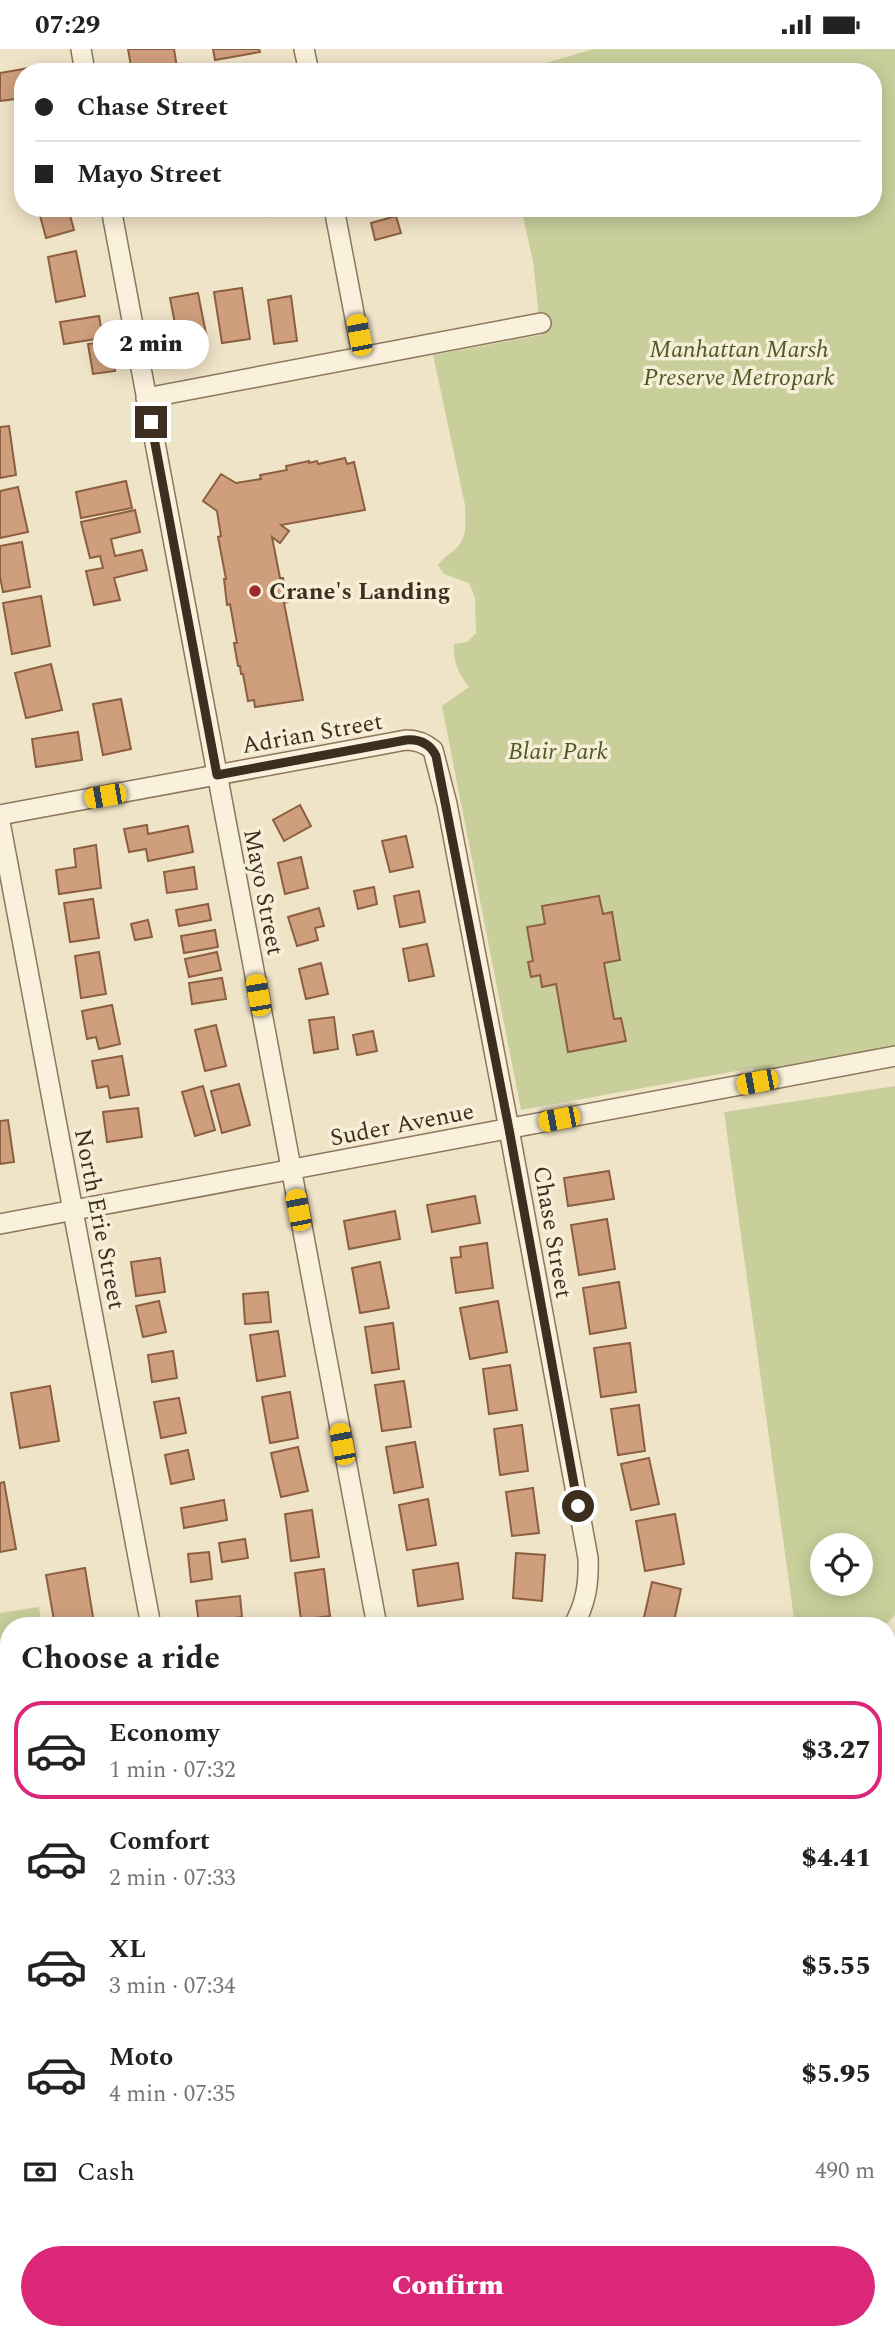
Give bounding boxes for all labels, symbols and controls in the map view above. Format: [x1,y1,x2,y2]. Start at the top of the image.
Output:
text: 07:29 [35,5,100,45]
text: Chase Street [77,87,228,127]
text: Mayo Street [77,154,222,194]
car [345,312,374,358]
callout: 2 min [93,321,209,369]
text: 2 min [119,327,183,362]
park label: Manhattan Marsh Preserve Metropark [643,332,835,396]
route end [135,406,167,438]
place label: Crane's Landing [269,574,450,610]
marker: Crane's Landing [247,583,263,599]
street label: Adrian Street [239,704,386,764]
park label: Blair Park [508,734,608,770]
car [83,782,128,810]
street label: Mayo Street [233,826,293,958]
car [245,972,272,1018]
car [735,1068,780,1096]
street label: Suder Avenue [327,1093,477,1157]
car [537,1105,582,1133]
street label: North Erie Street [64,1126,134,1313]
street label: Chase Street [523,1163,581,1301]
car [284,1187,313,1233]
car [328,1421,357,1467]
route start [562,1490,594,1522]
map controls [810,1533,873,1596]
button: locate [810,1533,873,1596]
text: Choose a ride [21,1634,220,1683]
text: Economy [109,1713,219,1753]
icon: car [25,1719,88,1782]
text: $3.27 [801,1730,871,1770]
text: 1 min · 07:32 [109,1753,236,1788]
text: Comfort [109,1821,210,1861]
icon: car [25,1827,88,1890]
text: $4.41 [801,1838,871,1878]
text: 2 min · 07:33 [109,1861,236,1896]
text: XL [109,1929,146,1969]
icon: car [25,1935,88,1998]
text: $5.55 [801,1946,871,1986]
text: 3 min · 07:34 [109,1969,236,2004]
text: Moto [109,2037,173,2077]
icon: car [25,2043,88,2106]
text: $5.95 [801,2054,871,2094]
text: 4 min · 07:35 [109,2077,236,2112]
text: Cash [77,2152,135,2192]
icon: cash [21,2153,59,2191]
text: 490 m [815,2154,875,2189]
button: Confirm [21,2246,875,2326]

